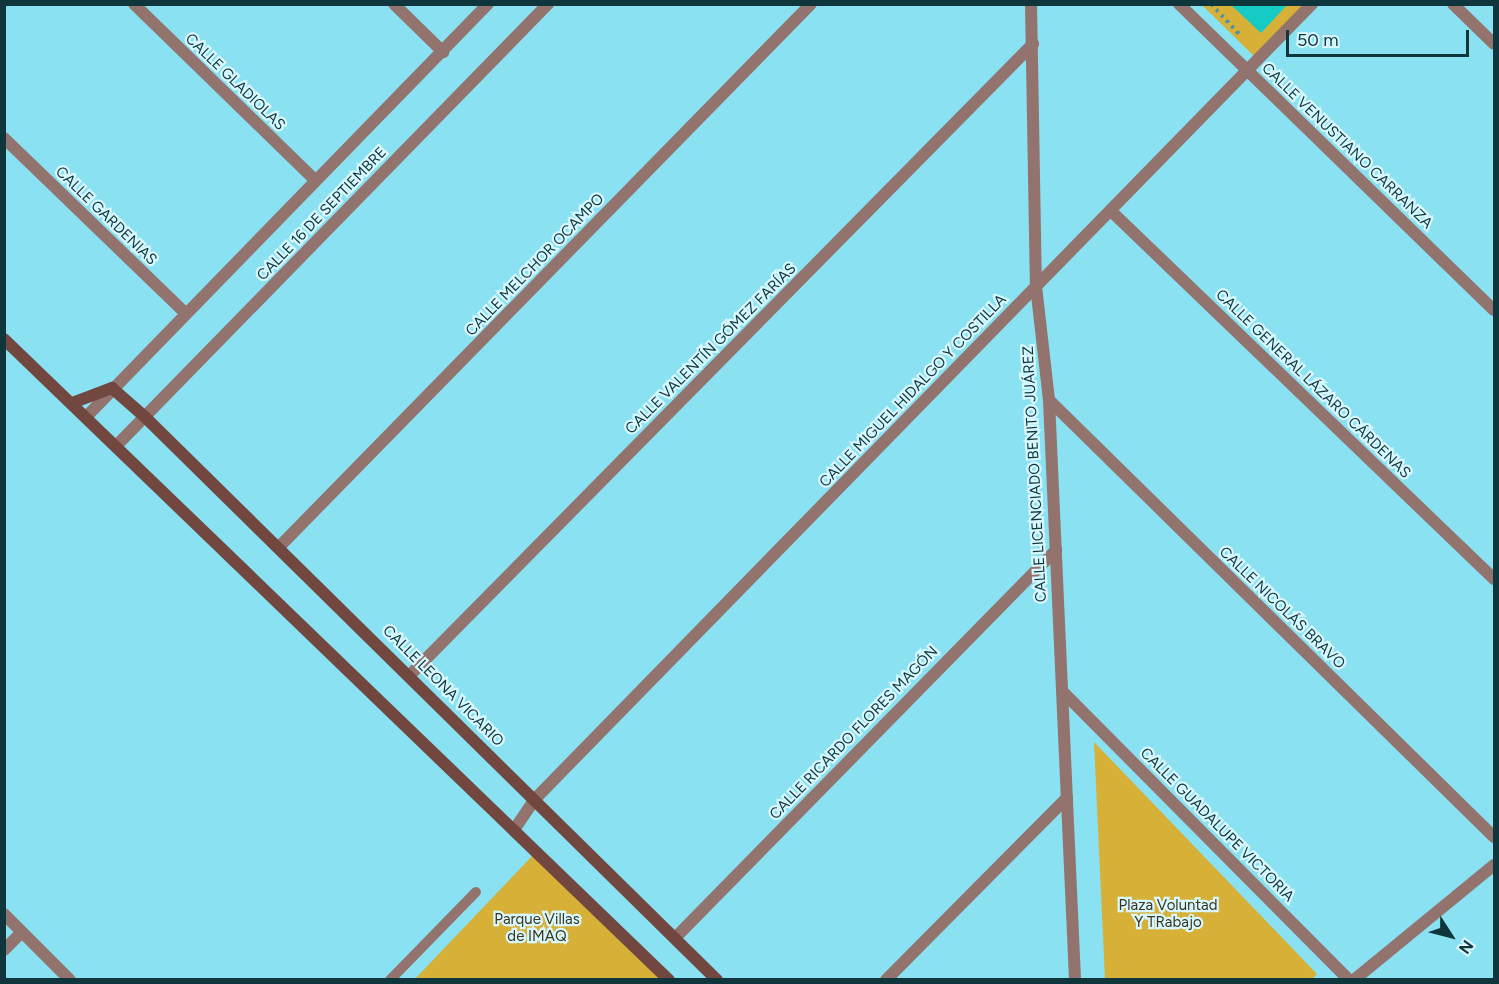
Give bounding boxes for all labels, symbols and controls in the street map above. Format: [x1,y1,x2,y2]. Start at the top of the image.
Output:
scale bar [1289,18,1472,56]
text: 50 m [1297,29,1339,51]
street label: CALLE GLADIOLAS [181,30,289,134]
street label: CALLE VENUSTIANO CARRANZA [1258,59,1436,233]
street label: CALLE 16 DE SEPTIEMBRE [254,144,390,284]
street label: CALLE GARDENIAS [51,163,161,269]
street label: CALLE MELCHOR OCAMPO [462,190,608,340]
street label: CALLE VALENTÍN GÓMEZ FARÍAS [622,260,800,438]
street label: CALLE GENERAL LÁZARO CÁRDENAS [1212,286,1414,482]
street label: CALLE MIGUEL HIDALGO Y COSTILLA [816,291,1010,491]
street label: CALLE LICENCIADO BENITO JUÁREZ [1019,345,1051,603]
street label: CALLE NICOLÁS BRAVO [1215,543,1349,673]
street label: CALLE LEONA VICARIO [379,622,507,750]
street label: CALLE RICARDO FLORES MAGÓN [766,642,942,824]
street label: CALLE GUADALUPE VICTORIA [1136,744,1298,906]
park label: Plaza Voluntad Y TRabajo [1119,896,1217,931]
north arrow [1421,906,1481,966]
park label: Parque Villas de IMAQ [494,910,580,945]
text: N [1455,936,1477,957]

